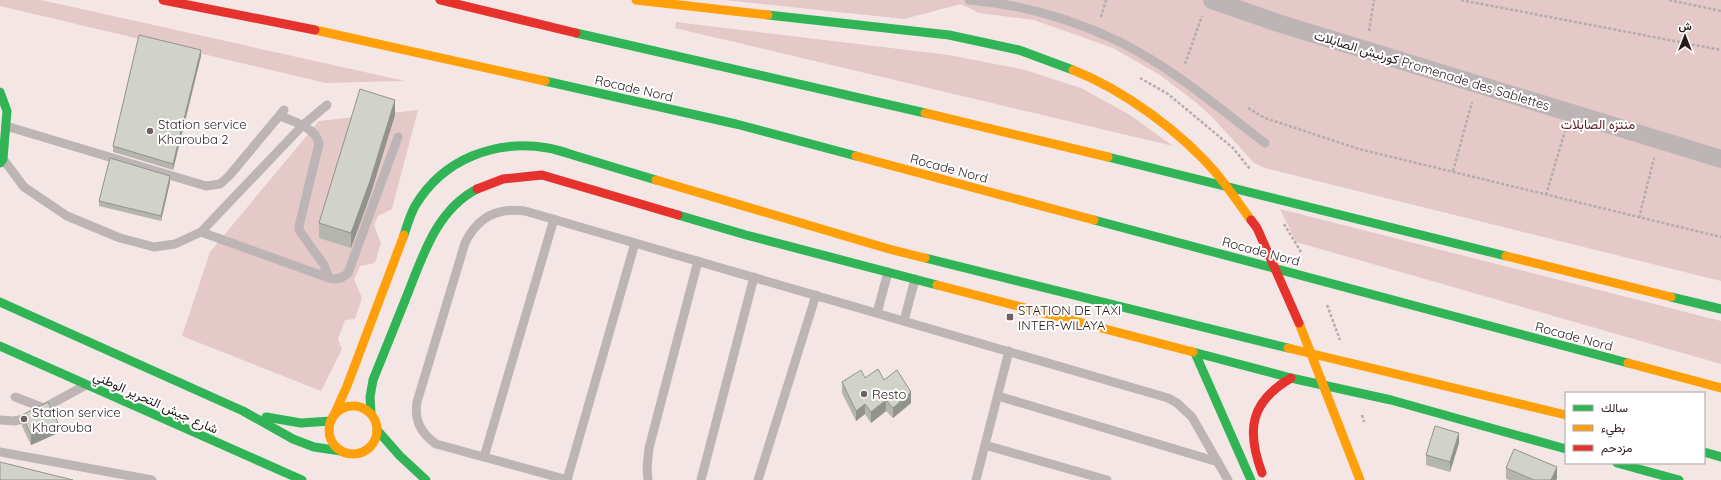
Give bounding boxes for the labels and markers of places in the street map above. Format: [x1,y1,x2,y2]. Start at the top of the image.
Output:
place label: Station service Kharouba 2 [158,116,247,147]
marker: Station service Kharouba 2 [145,126,155,136]
place label: STATION DE TAXI INTER-WILAYA [1018,302,1121,333]
marker: STATION DE TAXI INTER-WILAYA [1005,312,1015,322]
place label: Resto [872,386,906,402]
marker: Resto [859,389,869,399]
place label: Station service Kharouba [32,404,121,435]
marker: Station service Kharouba [19,414,29,424]

